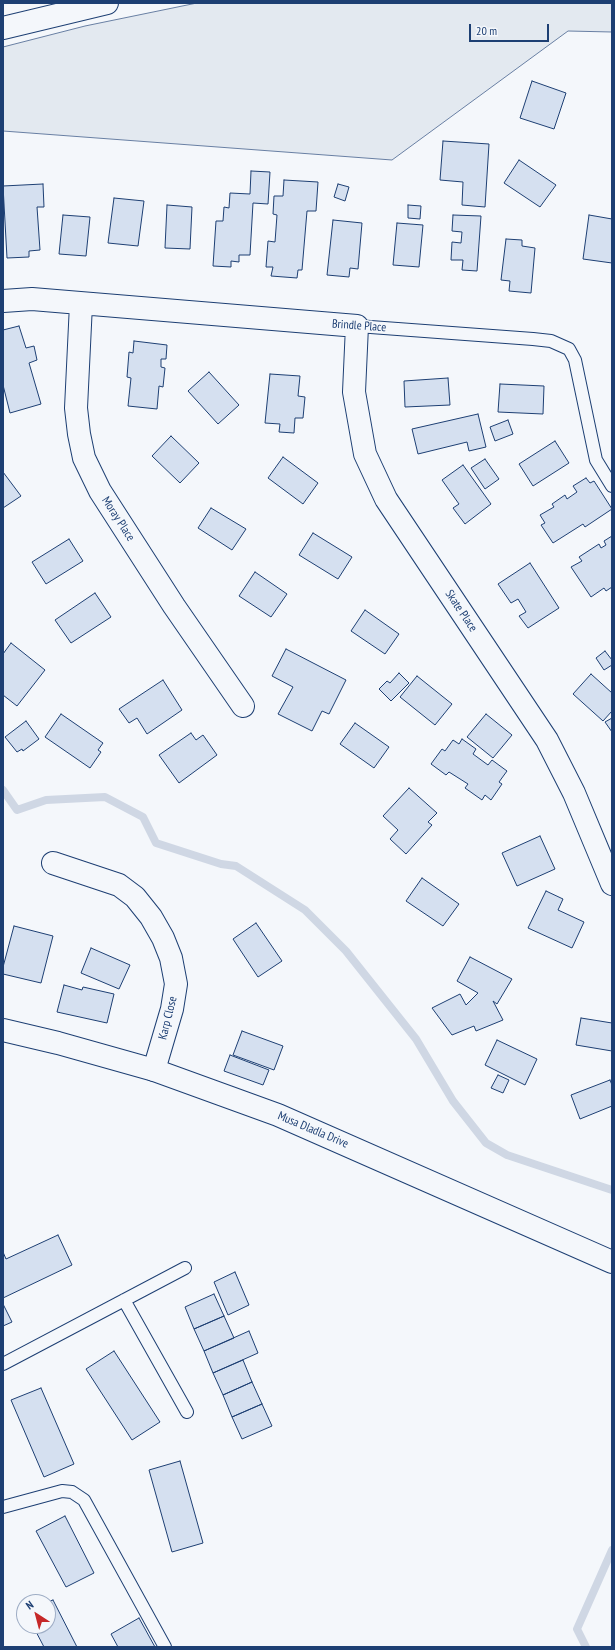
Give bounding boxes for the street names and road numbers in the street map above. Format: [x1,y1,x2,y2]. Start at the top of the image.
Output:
street label: Brindle Place [331,317,387,335]
street label: Moray Place [98,494,138,544]
street label: Skate Place [442,587,480,635]
street label: Karp Close [156,995,180,1041]
street label: Musa Dladla Drive [276,1109,350,1151]

